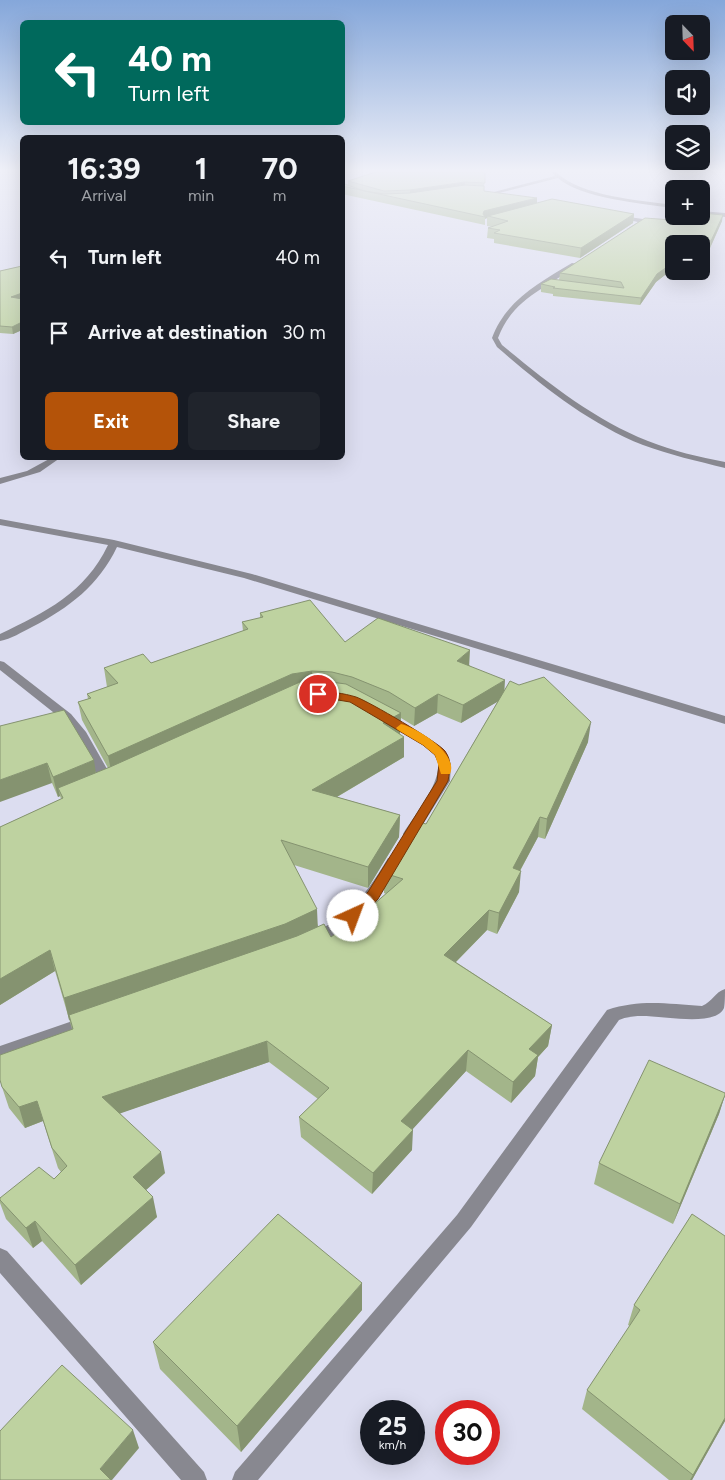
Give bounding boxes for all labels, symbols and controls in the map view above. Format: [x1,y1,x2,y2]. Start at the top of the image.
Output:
north arrow [665,15,710,60]
map controls [665,15,710,280]
text: 40 m [128,38,212,80]
icon: left [45,40,110,105]
button: sound [665,70,710,115]
text: Turn left [128,80,210,107]
button: layers [665,125,710,170]
text: 16:39 [67,150,141,187]
text: 1 [195,150,207,187]
text: 70 [262,150,298,187]
button: + [665,180,710,225]
text: Arrival [81,186,127,205]
text: min [188,186,214,205]
text: m [273,186,286,205]
button: − [665,235,710,280]
icon: left [45,244,73,272]
text: Turn left [88,246,162,269]
text: 40 m [275,246,320,269]
icon: arrive [45,319,73,347]
text: Arrive at destination [88,321,267,344]
text: 30 m [282,321,326,344]
button: Exit [45,392,178,450]
button: Share [188,392,320,450]
pin [297,673,339,715]
icon: arrive [304,680,332,708]
position arrow [326,889,378,941]
speed limit sign: 30 [435,1400,500,1465]
text: 25 [378,1411,407,1441]
text: km/h [379,1438,406,1452]

